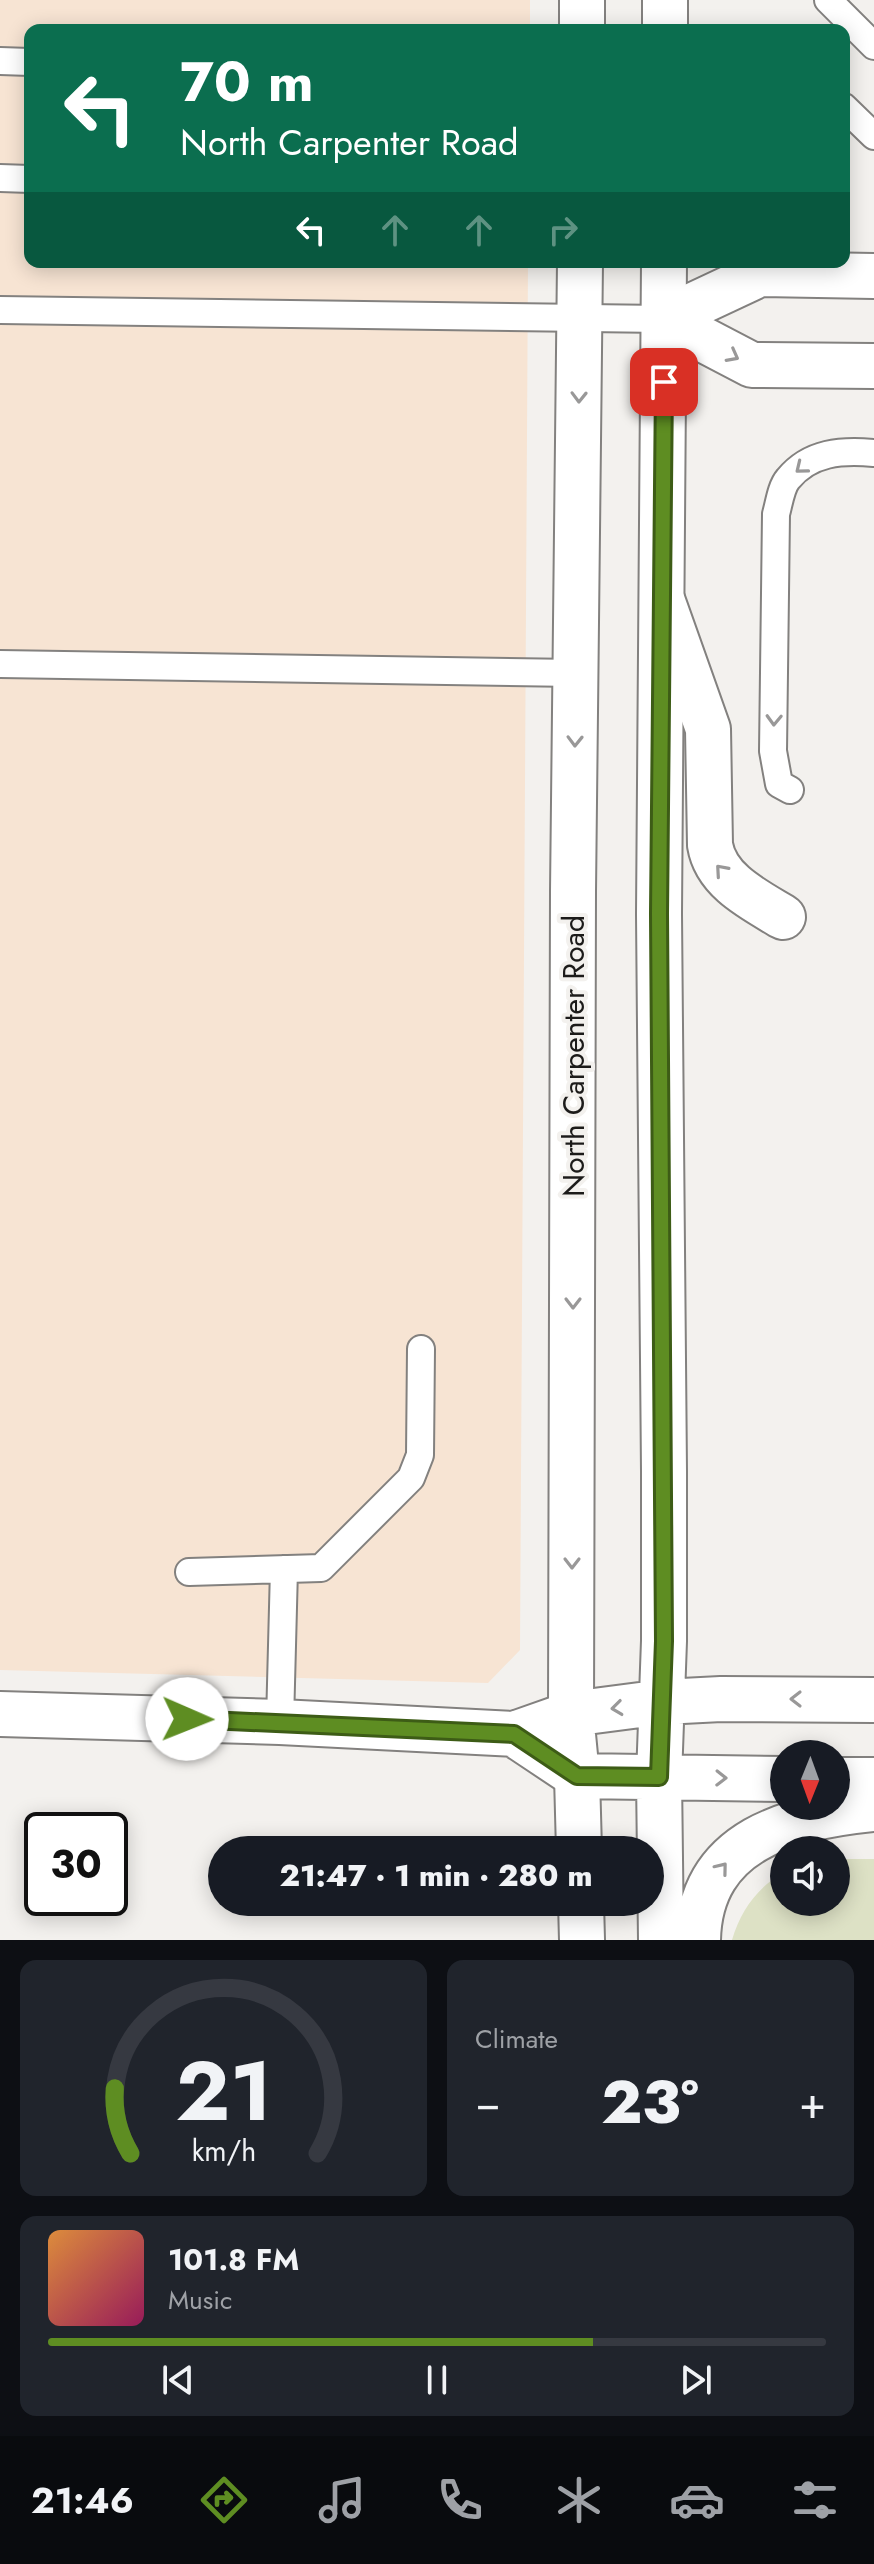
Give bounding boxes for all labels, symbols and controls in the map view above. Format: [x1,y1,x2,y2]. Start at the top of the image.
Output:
text: 70 m [180,41,314,122]
icon: left [48,56,152,160]
text: North Carpenter Road [180,116,519,168]
icon: left [289,208,333,252]
icon: ahead [373,208,417,252]
icon: ahead [457,208,501,252]
icon: right [541,208,585,252]
one-way arrow [725,346,740,361]
pin [630,348,698,416]
icon: arrive [642,360,686,404]
one-way arrow [570,391,588,404]
one-way arrow [795,459,810,473]
one-way arrow [765,714,782,727]
one-way arrow [566,735,584,748]
one-way arrow [716,865,731,880]
street label: North Carpenter Road [552,915,595,1197]
one-way arrow [564,1297,582,1310]
one-way arrow [563,1557,581,1570]
position arrow [145,1677,229,1761]
one-way arrow [789,1690,802,1708]
one-way arrow [610,1699,624,1716]
north arrow [770,1740,850,1820]
map controls [770,1740,850,1916]
one-way arrow [715,1769,728,1787]
speed limit sign: 30 [24,1812,128,1916]
button: sound [770,1836,850,1916]
text: 21:47 · 1 min · 280 m [280,1854,592,1897]
one-way arrow [712,1863,727,1877]
text: Climate [475,2020,558,2058]
text: 21 [175,2031,272,2151]
text: 23° [601,2059,699,2146]
text: − [475,2071,501,2135]
text: + [799,2071,826,2135]
text: km/h [191,2130,256,2172]
text: 101.8 FM [168,2238,299,2281]
text: Music [168,2281,232,2319]
icon: previous [156,2358,200,2402]
icon: pause [415,2358,459,2402]
icon: next [674,2358,718,2402]
icon: directions [196,2472,252,2528]
icon: music [314,2472,370,2528]
icon: phone [432,2472,488,2528]
icon: climate [551,2472,607,2528]
icon: car [669,2472,725,2528]
icon: filters [787,2472,843,2528]
text: 21:46 [31,2474,134,2526]

